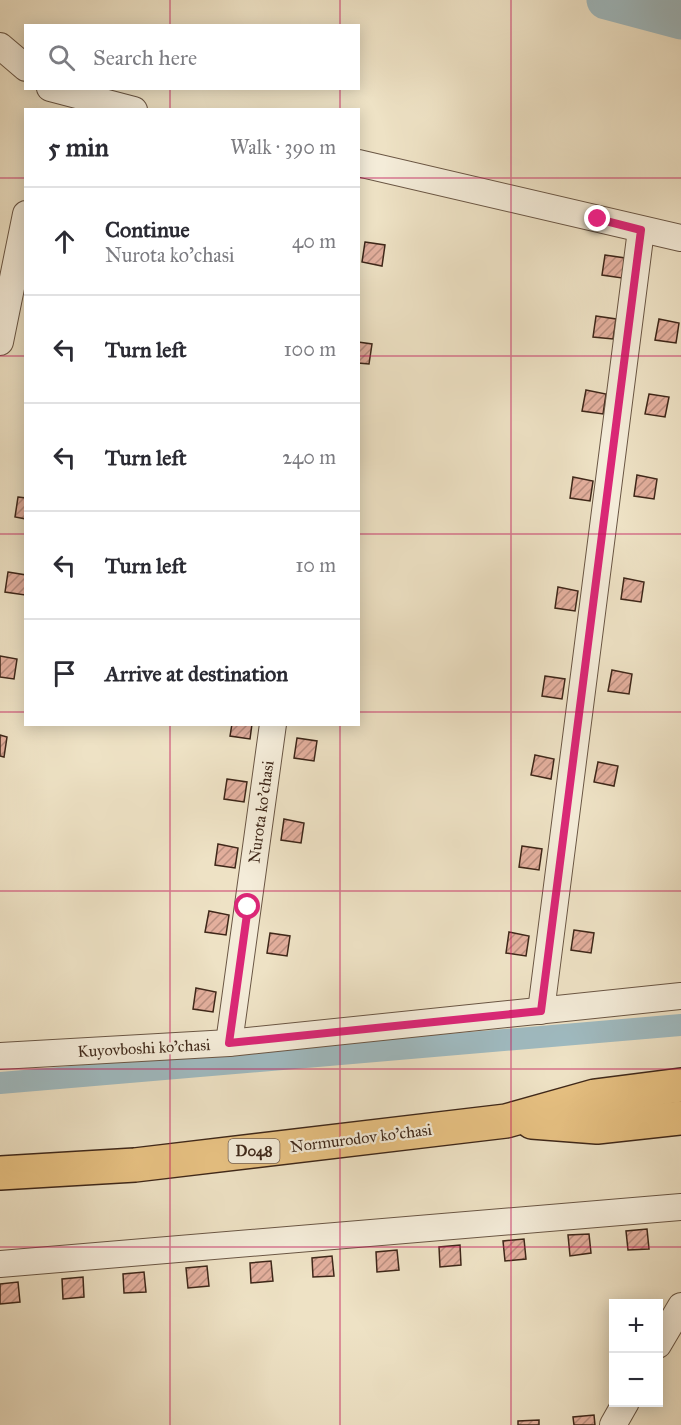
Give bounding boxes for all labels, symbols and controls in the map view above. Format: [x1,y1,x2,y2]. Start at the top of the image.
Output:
search box [24,24,360,90]
icon: search [45,41,78,74]
text: Search here [93,44,197,71]
text: 5 min [48,131,109,163]
text: Walk · 390 m [230,135,336,159]
route end [584,205,610,231]
text: Continue [105,216,190,243]
icon: ahead [48,225,81,258]
text: 40 m [292,229,336,253]
text: Nurota ko'chasi [105,243,235,267]
icon: left [48,333,81,366]
text: Turn left [105,336,187,363]
text: 100 m [284,337,336,361]
icon: left [48,441,81,474]
text: Turn left [105,444,187,471]
text: 240 m [282,445,336,469]
icon: left [48,549,81,582]
text: Turn left [105,552,187,579]
text: 10 m [295,553,336,577]
icon: arrive [48,657,81,690]
text: Arrive at destination [105,660,288,687]
street label: Nurota ko'chasi [244,759,278,865]
route start [234,893,260,919]
street label: Kuyovboshi ko'chasi [77,1035,212,1061]
street label: Normurodov ko'chasi [289,1120,433,1156]
road number: D048 [228,1139,280,1163]
map controls [609,1299,663,1407]
button: + [609,1299,663,1353]
button: − [609,1353,663,1407]

